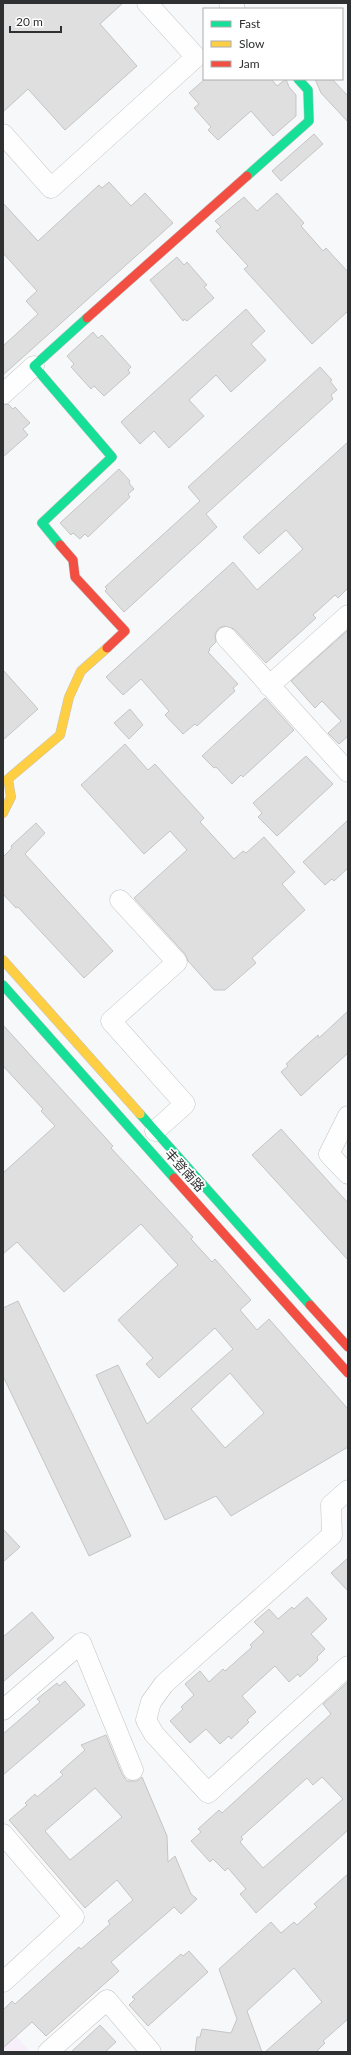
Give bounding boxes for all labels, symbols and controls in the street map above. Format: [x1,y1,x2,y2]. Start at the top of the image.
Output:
scale bar [10,8,61,34]
legend [203,8,343,80]
text: 20 m [16,14,43,29]
text: Fast [239,16,261,31]
text: Slow [239,36,265,51]
text: Jam [239,56,260,71]
street label: 丰登南路 [162,1145,208,1195]

